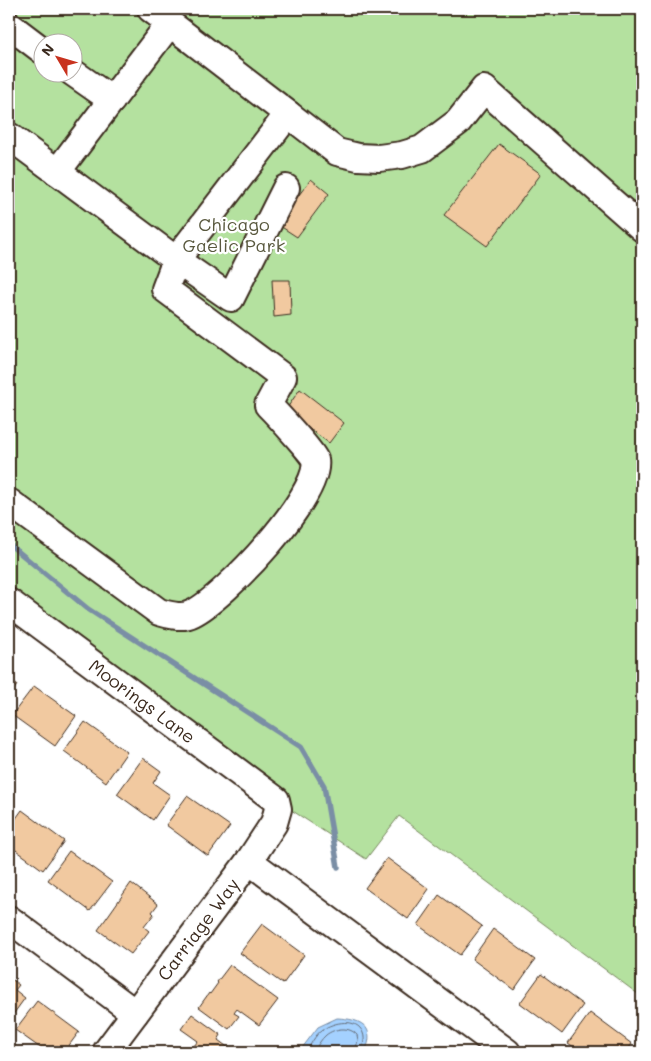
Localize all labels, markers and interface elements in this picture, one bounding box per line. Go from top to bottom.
north arrow [32,32,82,82]
text: N [37,40,58,60]
park label: Chicago Gaelic Park [183,212,285,257]
street label: Moorings Lane [84,653,201,748]
street label: Carriage Way [152,873,244,985]

